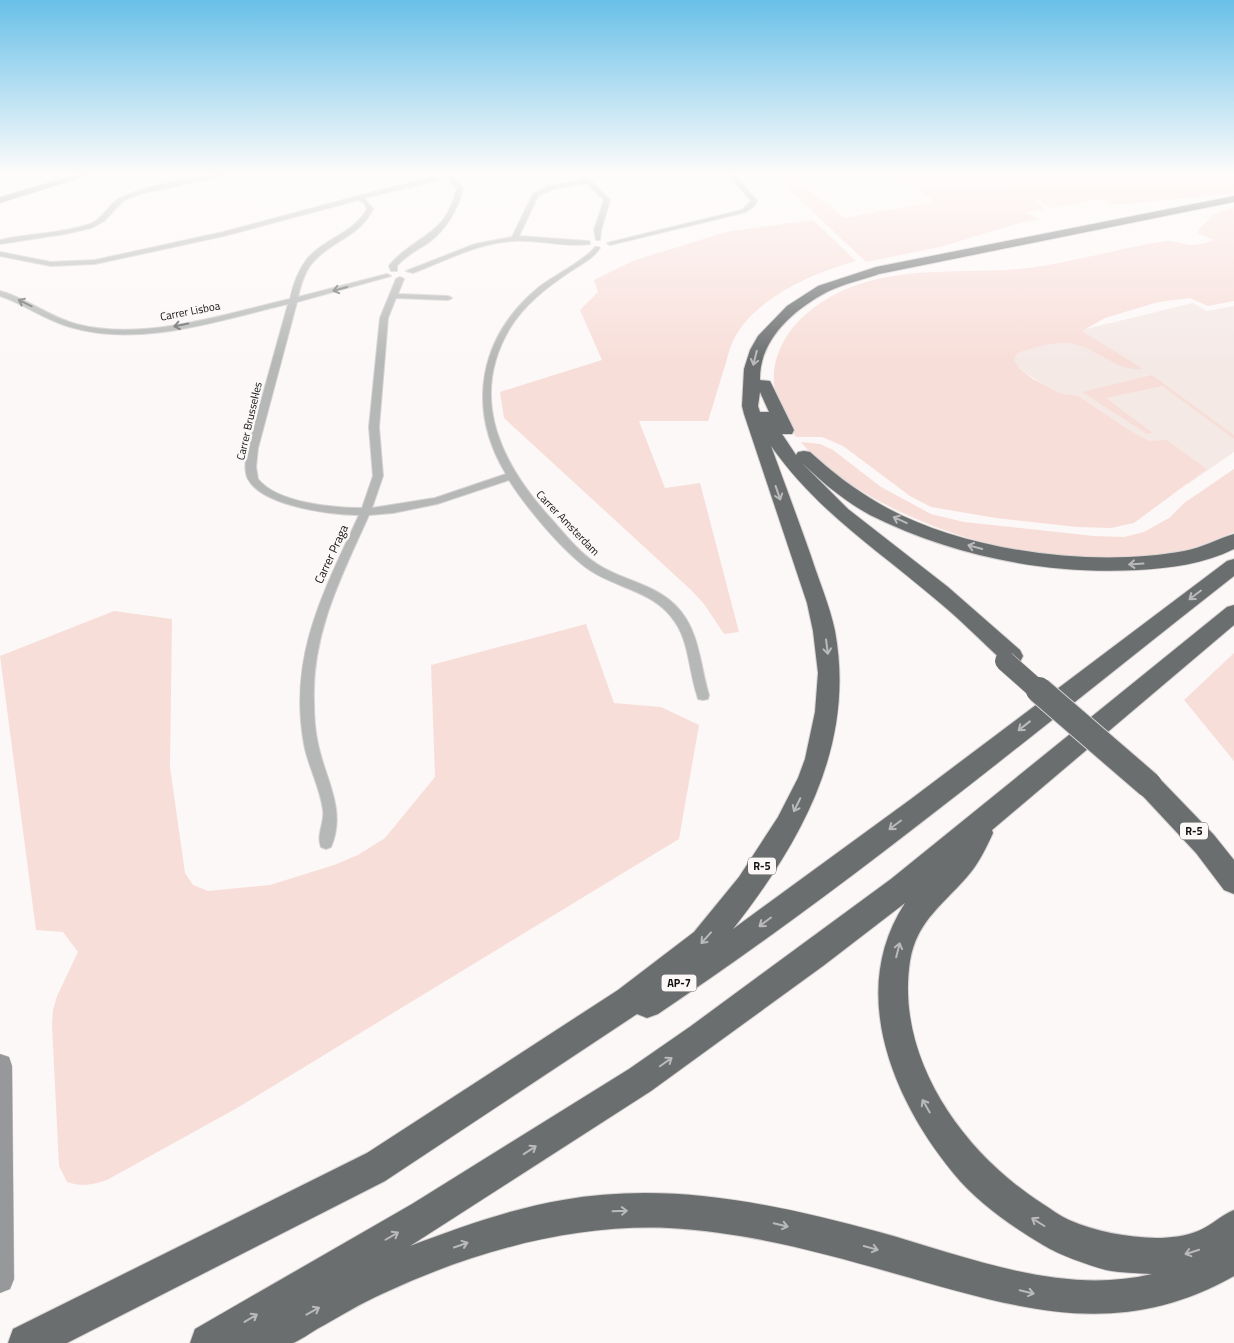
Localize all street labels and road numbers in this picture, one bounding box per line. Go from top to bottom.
street label: Carrer Lisboa [159,297,222,325]
street label: Carrer Brussel·les [232,380,266,462]
street label: Carrer Amsterdam [533,487,603,559]
street label: Carrer Praga [309,521,353,587]
road number: R-5 [1180,822,1208,839]
road number: R-5 [748,858,776,874]
road number: AP-7 [662,974,696,991]

